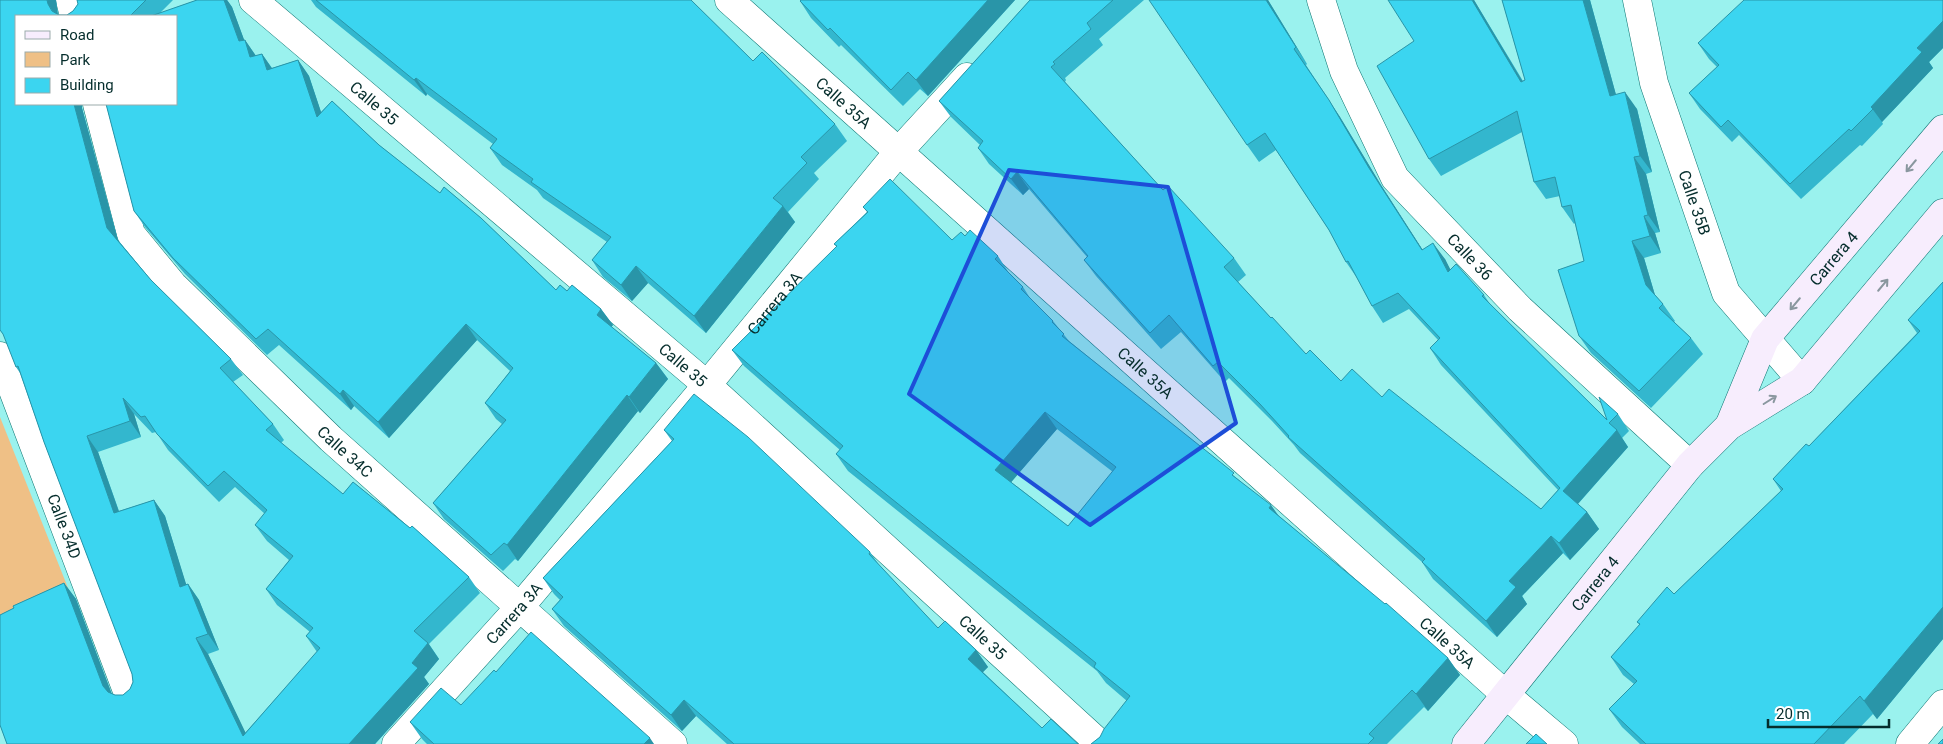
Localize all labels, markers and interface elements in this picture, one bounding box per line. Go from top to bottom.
legend [15,15,178,105]
text: Road [60,26,94,44]
text: Park [60,51,91,69]
street label: Calle 35A [812,73,875,133]
text: Building [60,76,114,94]
street label: Calle 35 [346,77,402,129]
one-way arrow [1906,160,1917,173]
street label: Calle 35B [1675,168,1714,238]
street label: Carrera 4 [1806,228,1862,290]
street label: Calle 36 [1443,230,1496,284]
street label: Carrera 3A [743,268,806,339]
one-way arrow [1877,279,1888,292]
one-way arrow [1790,297,1801,310]
street label: Calle 35 [655,339,711,391]
street label: Calle 35A [1114,343,1177,403]
one-way arrow [1763,395,1777,405]
street label: Calle 34C [313,422,376,482]
street label: Calle 34D [43,491,85,561]
street label: Carrera 4 [1568,552,1623,615]
street label: Carrera 3A [482,579,547,648]
street label: Calle 35 [955,611,1010,664]
street label: Calle 35A [1416,613,1479,673]
scale bar [1768,696,1889,728]
text: 20 m [1776,705,1810,723]

